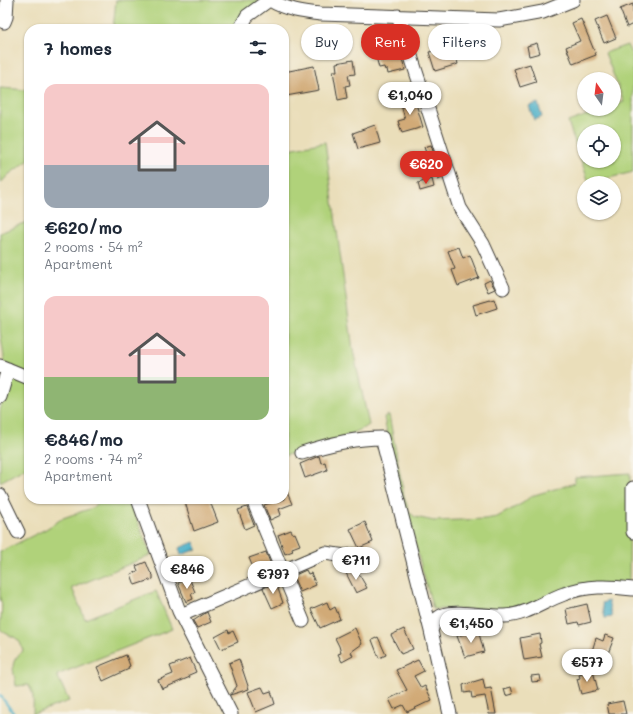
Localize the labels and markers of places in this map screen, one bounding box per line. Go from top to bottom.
pin: €1,040 [377,82,443,116]
pin: €620 [402,151,450,185]
pin: €711 [332,547,380,581]
pin: €846 [163,556,211,590]
pin: €797 [249,561,297,595]
pin: €1,450 [438,610,504,644]
pin: €577 [563,649,611,683]

